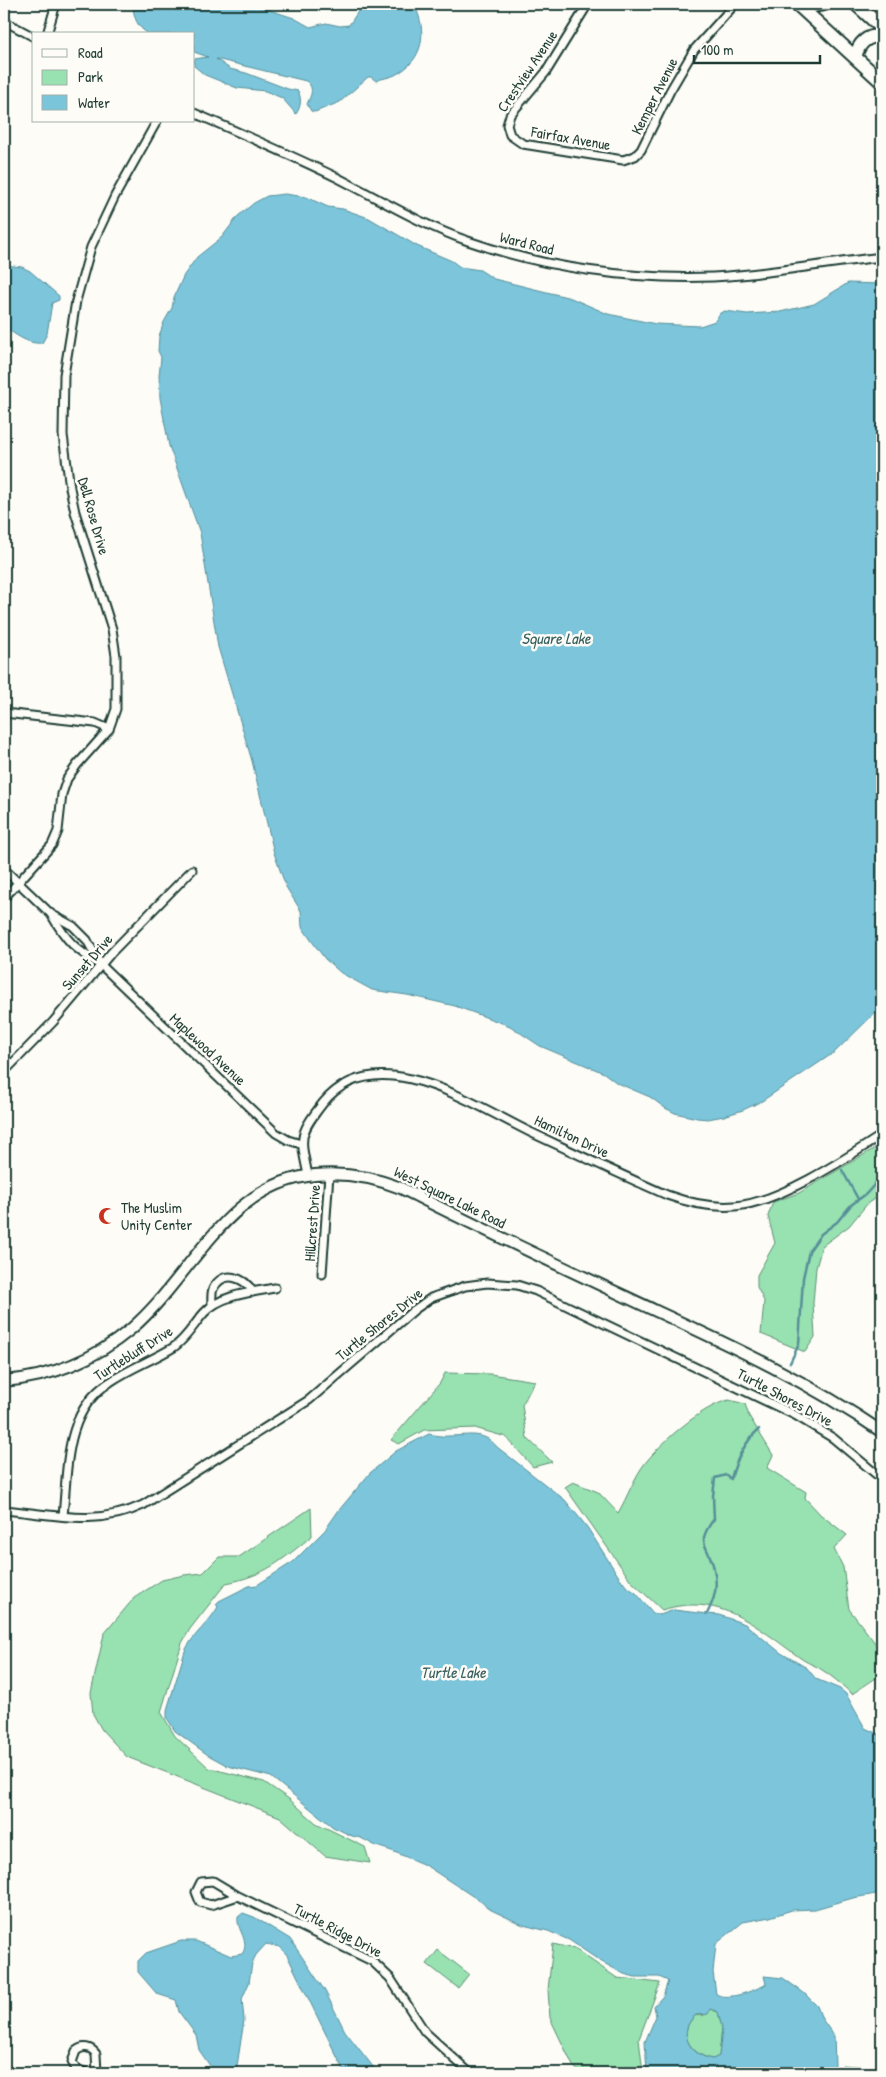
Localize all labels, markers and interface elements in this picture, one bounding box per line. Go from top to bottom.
street label: Crestview Avenue [492,26,562,116]
legend [32,32,195,122]
scale bar [694,32,820,64]
text: 100 m [701,39,734,60]
text: Road [78,42,103,63]
street label: Kemper Avenue [626,54,682,138]
text: Park [78,66,103,87]
text: Water [78,92,110,113]
street label: Fairfax Avenue [529,121,612,155]
street label: Ward Road [498,226,556,260]
street label: Dell Rose Drive [73,475,115,557]
water label: Square Lake [522,627,591,649]
street label: Sunset Drive [57,929,117,995]
street label: Maplewood Avenue [165,1008,251,1090]
street label: Hamilton Drive [531,1110,613,1162]
street label: West Square Lake Road [390,1161,510,1233]
street label: Hillcrest Drive [299,1184,325,1262]
place label: The Muslim Unity Center [121,1197,192,1235]
mosque icon: The Muslim Unity Center [97,1206,117,1226]
street label: Turtle Shores Drive [331,1283,427,1365]
street label: Turtlebluff Drive [89,1320,177,1386]
street label: Turtle Shores Drive [733,1363,837,1431]
water label: Turtle Lake [420,1661,486,1683]
street label: Turtle Ridge Drive [290,1898,386,1962]

